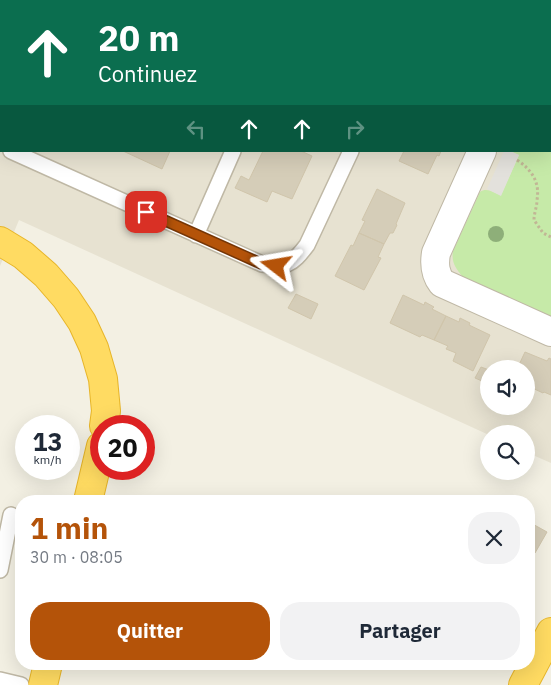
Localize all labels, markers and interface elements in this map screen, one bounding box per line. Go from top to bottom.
text: 20 m [98,15,180,61]
icon: ahead [15,20,80,85]
text: Continuez [98,59,197,88]
icon: left [182,115,210,143]
icon: ahead [235,115,263,143]
icon: ahead [288,115,316,143]
icon: right [341,115,369,143]
pin [125,191,167,233]
icon: arrive [132,198,160,226]
position arrow [249,239,301,291]
map controls [480,360,535,480]
button: sound [480,360,535,415]
speed limit sign: 20 [90,415,155,480]
text: 13 [32,425,63,458]
button: search [480,425,535,480]
text: km/h [33,452,62,467]
text: 1 min [30,508,108,547]
button: close [468,512,520,564]
text: 30 m · 08:05 [30,547,123,567]
button: Quitter [30,602,270,660]
button: Partager [280,602,520,660]

